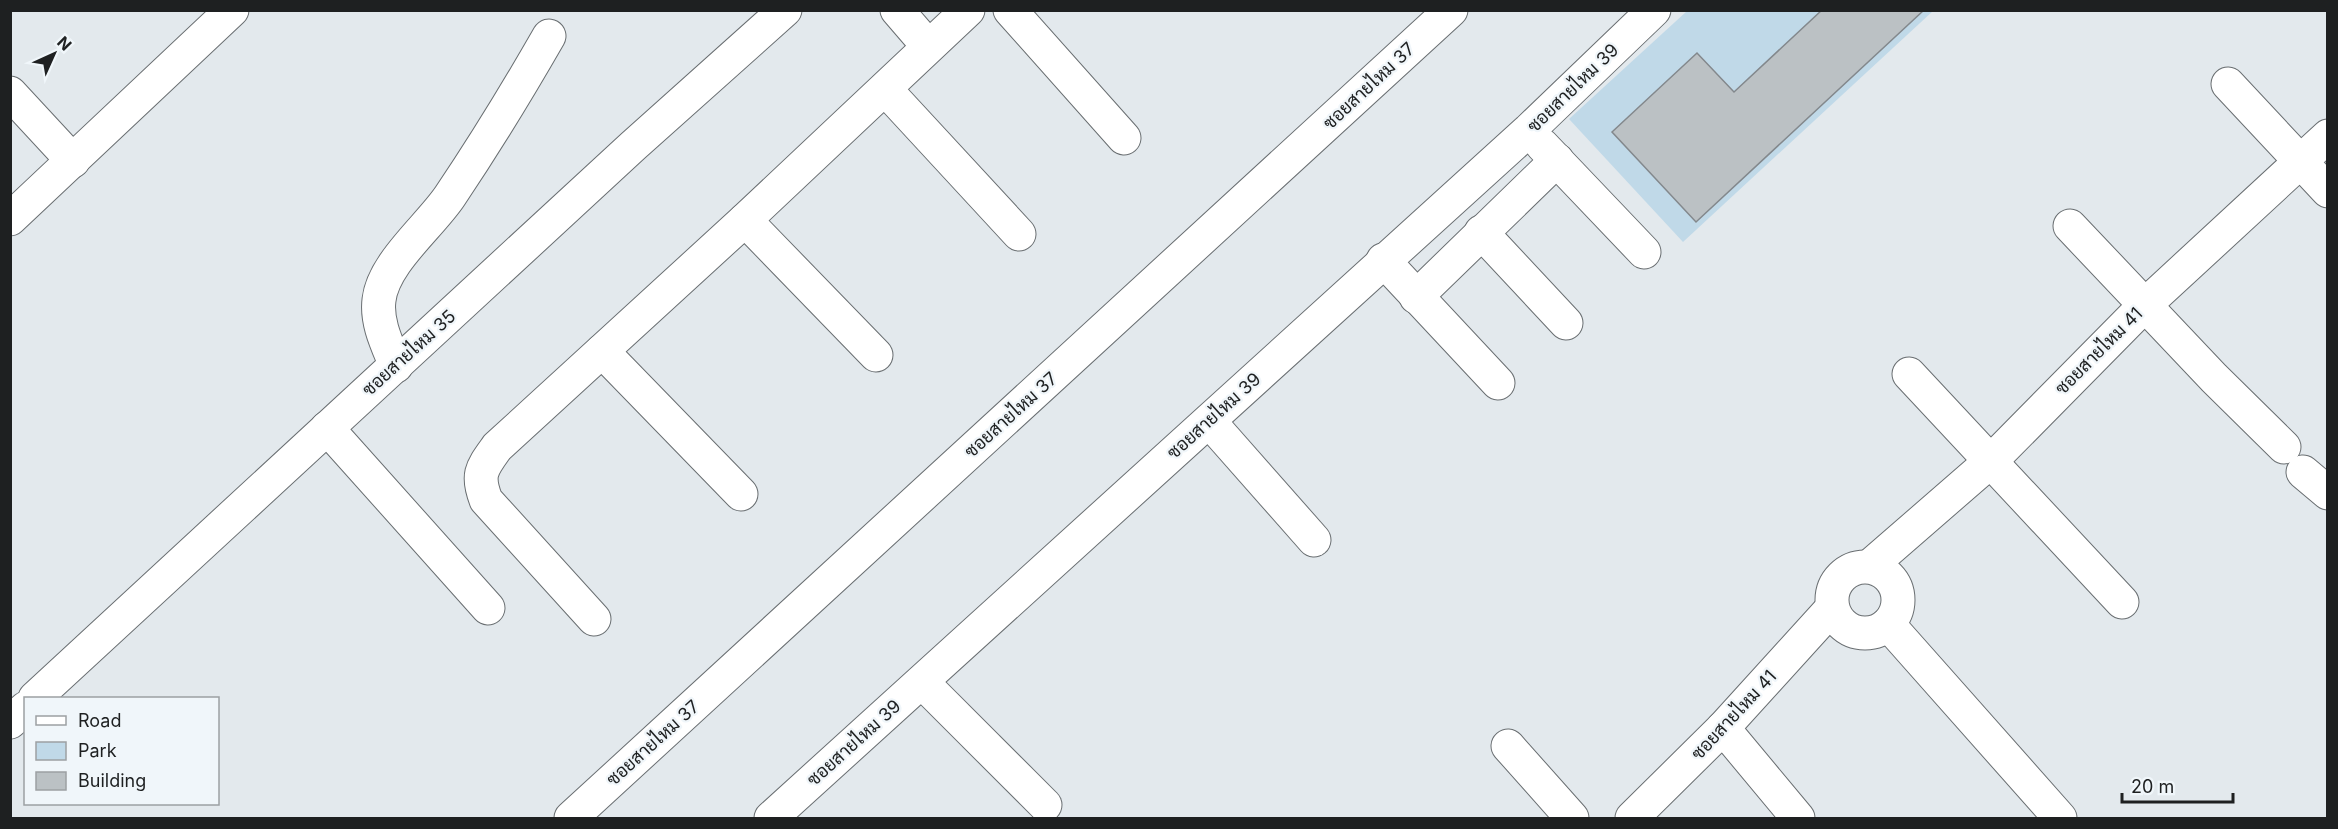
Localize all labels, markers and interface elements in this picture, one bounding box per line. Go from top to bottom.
north arrow [24,24,84,84]
text: N [53,32,76,55]
street label: ซอยสายไหม 37 [1317,36,1419,133]
street label: ซอยสายไหม 39 [1521,38,1622,136]
street label: ซอยสายไหม 41 [2049,301,2147,399]
street label: ซอยสายไหม 35 [356,304,460,400]
street label: ซอยสายไหม 37 [959,366,1061,462]
street label: ซอยสายไหม 39 [1161,367,1265,463]
street label: ซอยสายไหม 41 [1685,664,1780,764]
street label: ซอยสายไหม 37 [601,694,703,790]
street label: ซอยสายไหม 39 [801,694,905,790]
legend [24,697,219,805]
text: Road [78,710,121,731]
text: Park [78,740,117,761]
scale bar [2122,766,2233,804]
text: Building [78,770,146,791]
text: 20 m [2131,776,2174,797]

